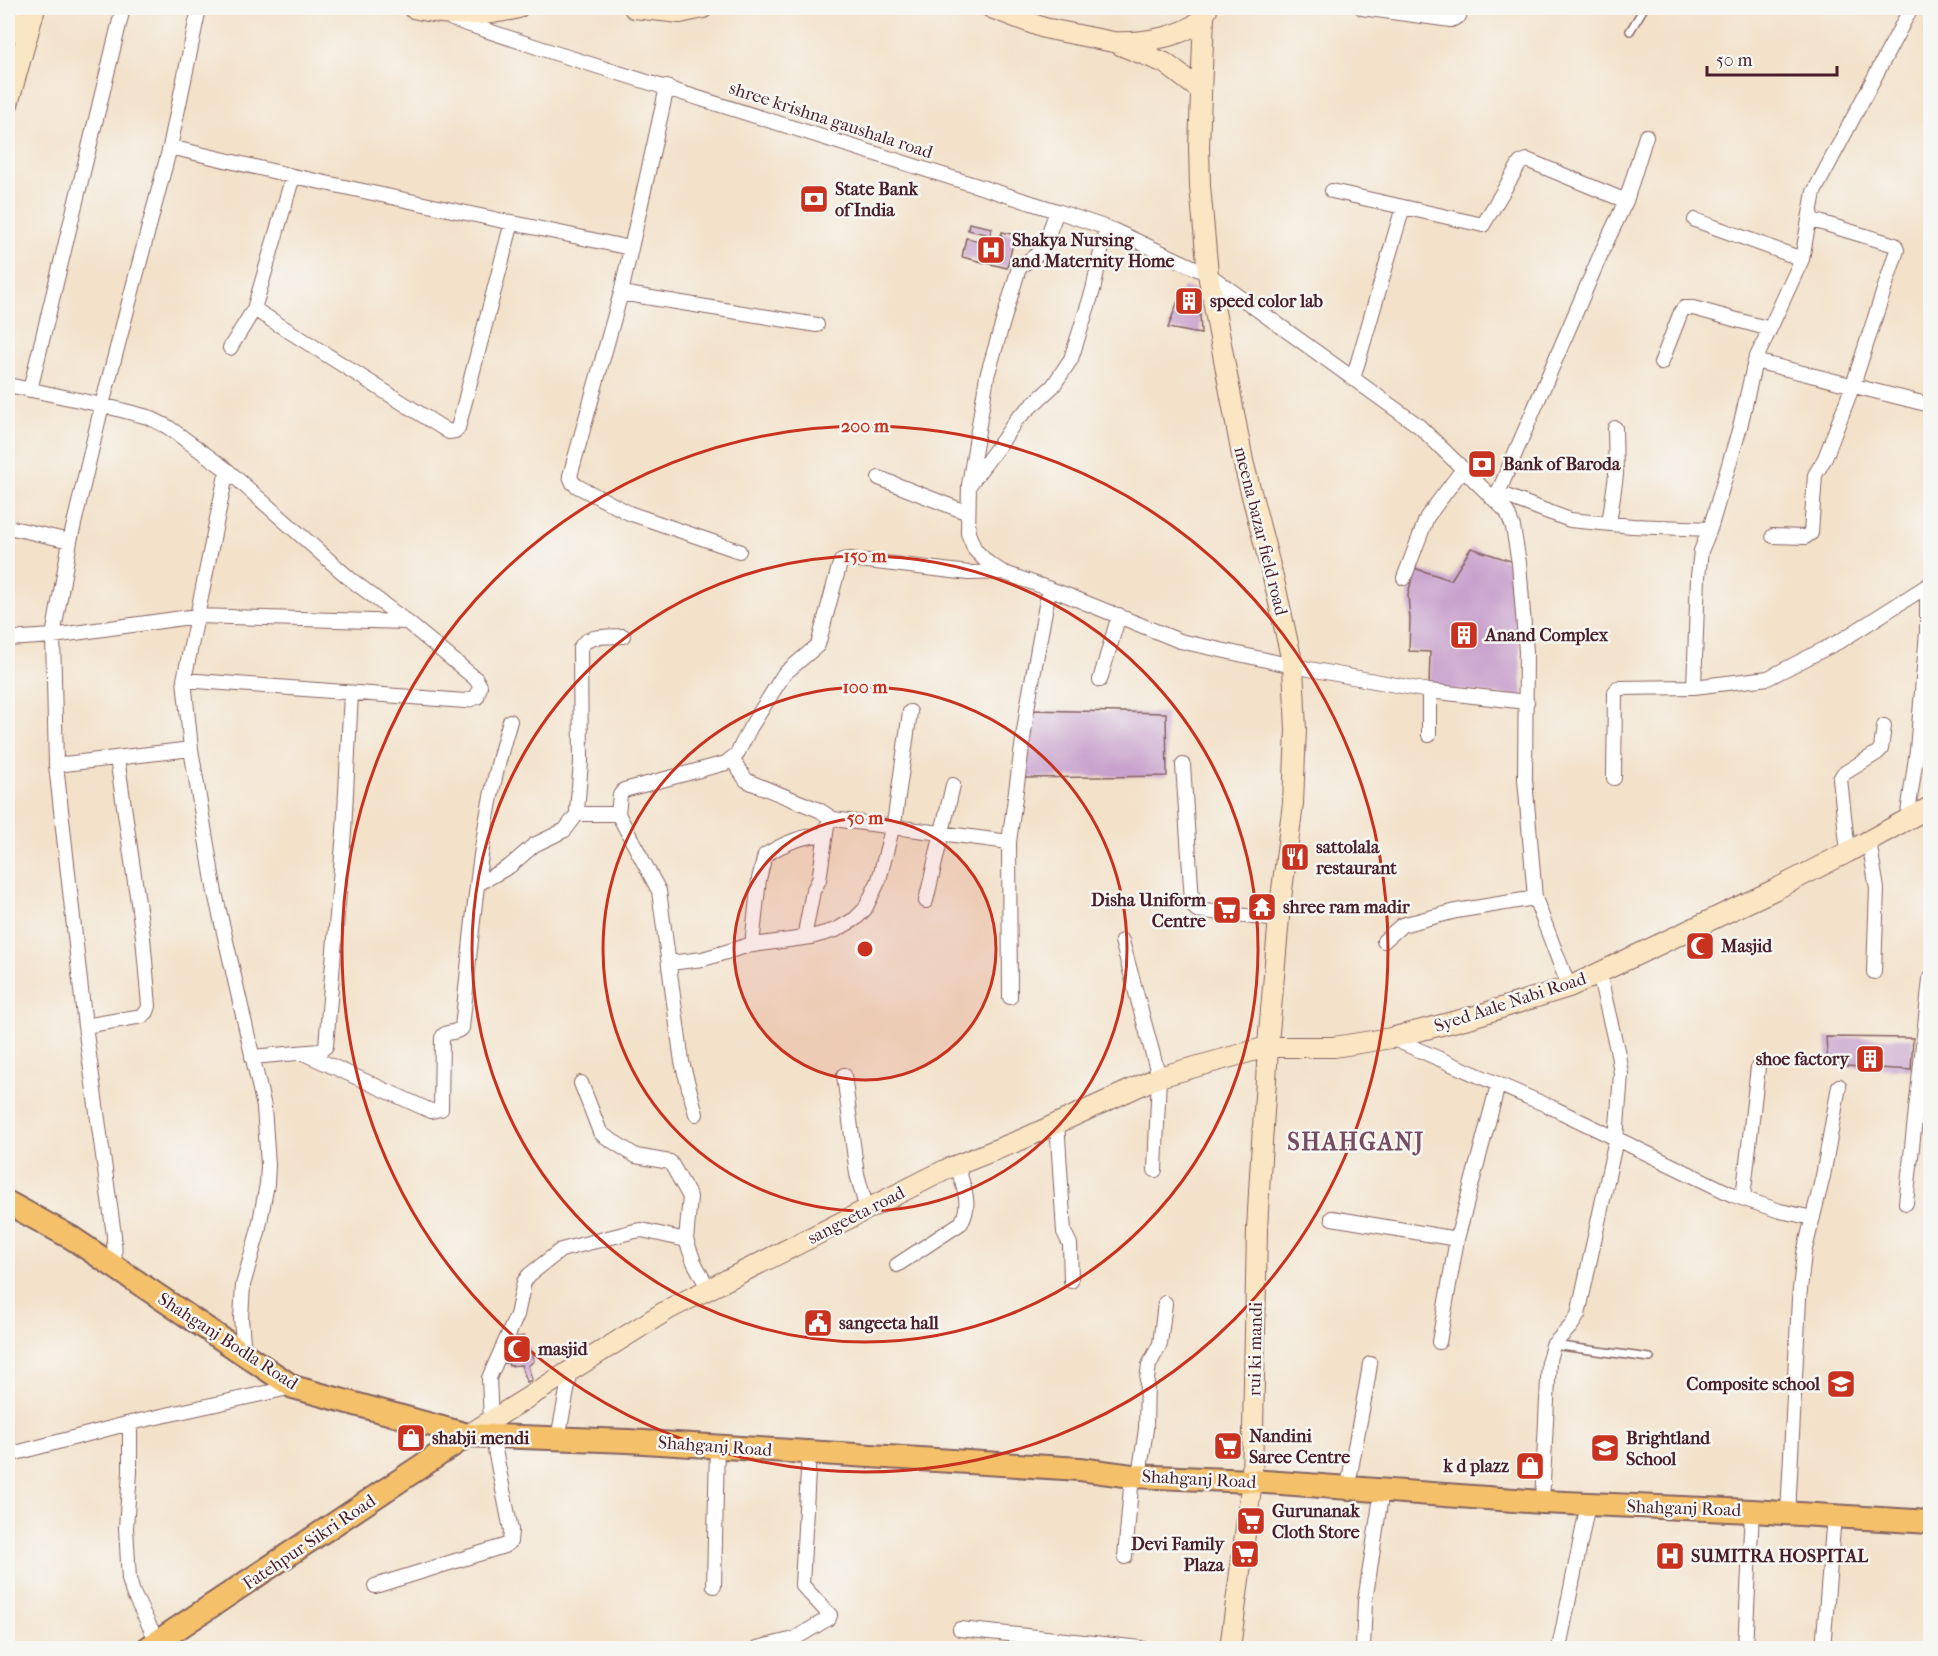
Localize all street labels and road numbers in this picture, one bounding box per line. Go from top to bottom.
street label: shree krishna gaushala road [727,78,935,163]
street label: meena bazar field road [1229,445,1292,618]
street label: Syed Aale Nabi Road [1432,968,1589,1037]
street label: sangeeta road [804,1182,909,1249]
street label: Shahganj Bodla Road [154,1288,302,1395]
street label: rui ki mandi [1244,1301,1267,1396]
street label: Shahganj Road [657,1432,773,1461]
street label: Shahganj Road [1141,1466,1257,1493]
street label: Fatehpur Sikri Road [239,1490,380,1595]
street label: Shahganj Road [1626,1496,1742,1521]

